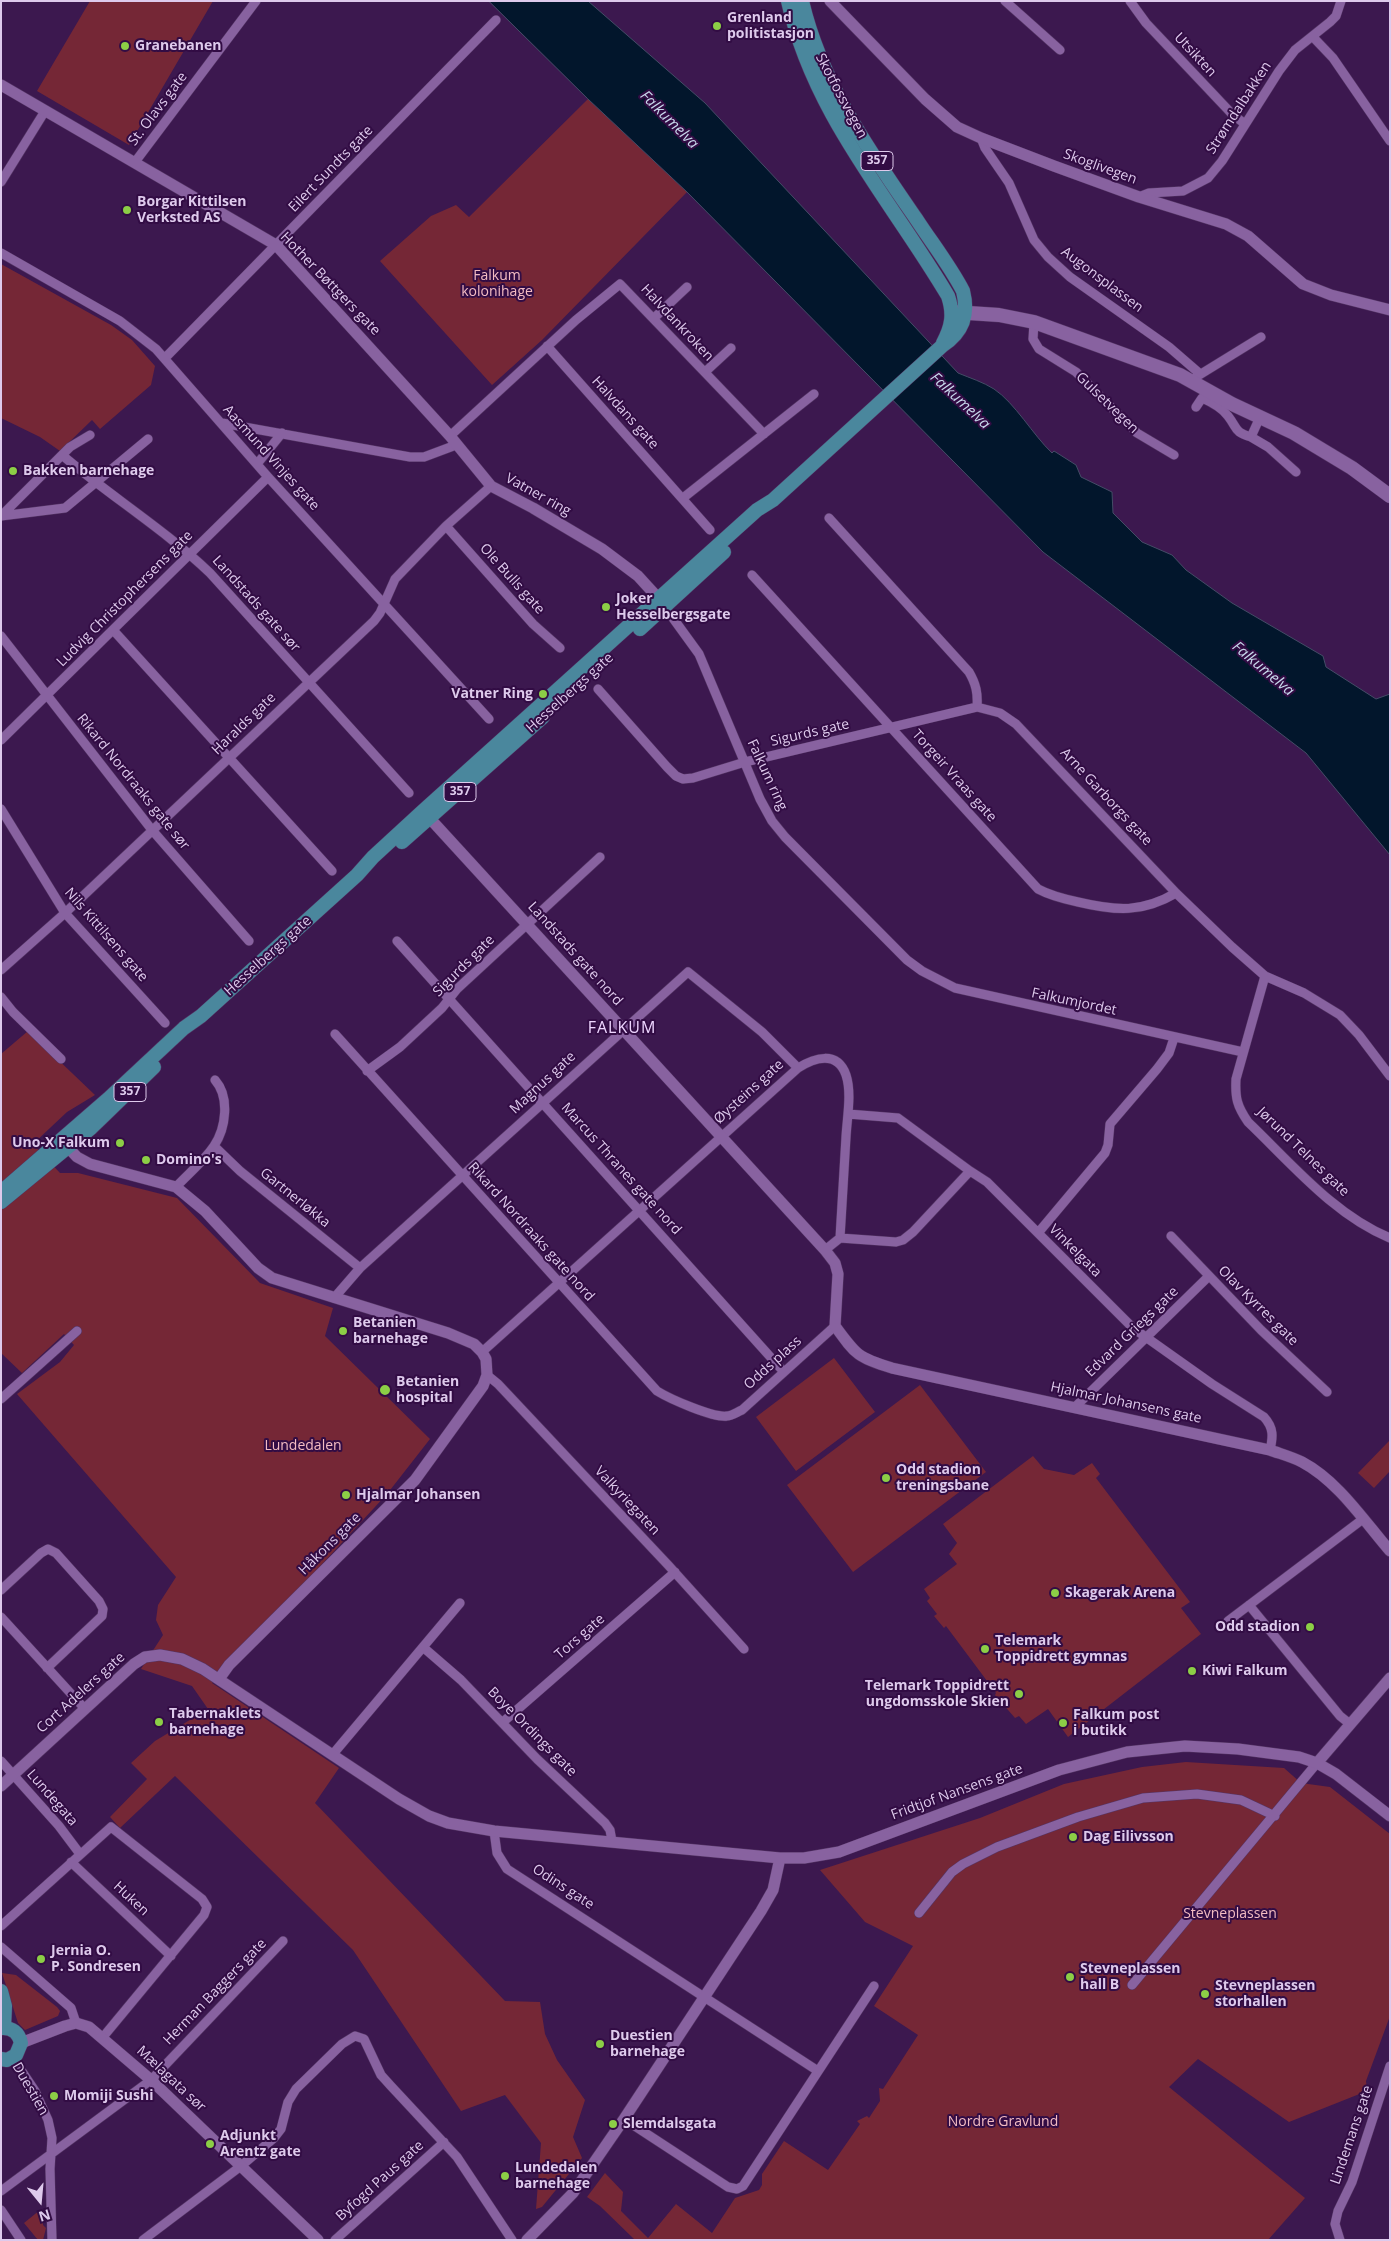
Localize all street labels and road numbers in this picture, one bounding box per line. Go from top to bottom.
street label: Utsikten [1170,29,1220,81]
street label: Skotfossvegen [812,51,870,141]
street label: Strømdalbakken [1203,58,1275,158]
street label: St. Olavs gate [125,69,191,149]
street label: Eilert Sundts gate [285,122,377,216]
street label: Skoglivegen [1061,146,1139,188]
road number: 357 [861,152,893,170]
street label: Hother Bøttgers gate [276,229,384,339]
street label: Augonsplassen [1058,244,1146,316]
street label: Halvdankroken [637,281,717,365]
street label: Gulsetvegen [1072,369,1142,437]
street label: Halvdans gate [588,373,662,453]
street label: Aasmund Vinjes gate [219,402,323,514]
street label: Vatner ring [502,470,574,520]
street label: Ludvig Christophersens gate [54,528,196,670]
street label: Ole Bulls gate [476,540,548,618]
street label: Landstads gate sør [209,553,303,655]
street label: Hesselbergs gate [523,650,617,736]
street label: Haralds gate [209,689,279,759]
street label: Rikard Nordraaks gate sør [73,711,193,853]
street label: Sigurds gate [769,716,851,750]
street label: Torgeir Vraas gate [908,726,1000,826]
street label: Falkum ring [743,737,791,813]
street label: Arne Garborgs gate [1056,745,1156,849]
road number: 357 [444,782,476,802]
street label: Nils Kittilsens gate [61,885,151,985]
street label: Landstads gate nord [524,899,626,1009]
street label: Hesselbergs gate [221,913,315,999]
street label: Sigurds gate [430,932,498,1000]
street label: Falkumjordet [1030,985,1118,1019]
street label: Magnus gate [507,1048,579,1118]
street label: Øysteins gate [711,1056,787,1128]
road number: 357 [114,1082,146,1102]
street label: Marcus Thranes gate nord [557,1100,685,1238]
street label: Jørund Telnes gate [1254,1104,1352,1200]
street label: Rikard Nordraaks gate nord [464,1159,598,1305]
street label: Gartnerløkka [257,1165,333,1231]
street label: Vinkelgata [1045,1221,1105,1281]
street label: Olav Kyrres gate [1214,1262,1302,1350]
street label: Edvard Griegs gate [1082,1283,1182,1381]
street label: Odds plass [741,1333,805,1393]
street label: Hjalmar Johansens gate [1049,1379,1203,1427]
street label: Valkyriegaten [591,1463,663,1539]
street label: Håkons gate [295,1509,365,1579]
street label: Tors gate [552,1611,608,1663]
street label: Cort Adelers gate [34,1649,128,1737]
street label: Boye Ordings gate [484,1684,580,1780]
street label: Fridtjof Nansens gate [889,1760,1025,1824]
street label: Lundegata [23,1766,81,1830]
street label: Odins gate [529,1861,597,1913]
street label: Huken [110,1878,152,1920]
street label: Herman Baggers gate [160,1935,270,2049]
street label: Mælagata sør [133,2043,209,2115]
street label: Duestien [8,2060,52,2118]
street label: Lindemans gate [1327,2083,1377,2187]
street label: Byfogd Paus gate [333,2137,427,2225]

